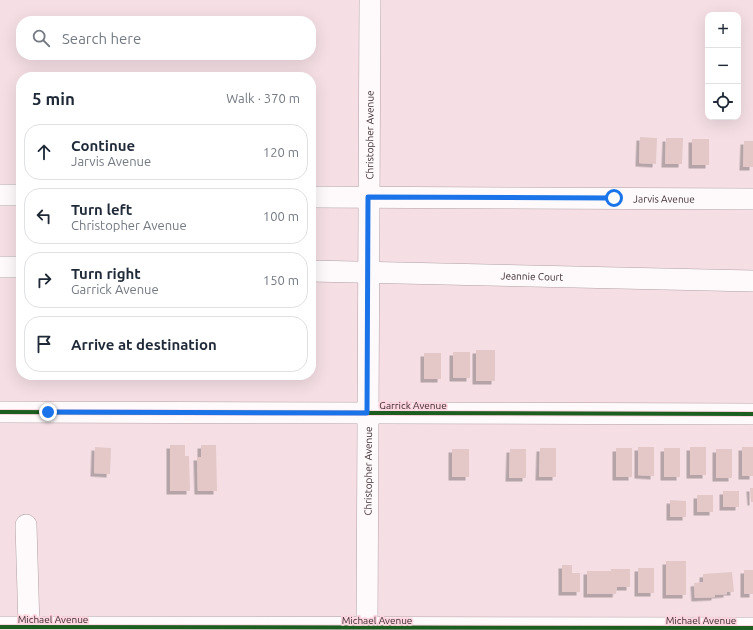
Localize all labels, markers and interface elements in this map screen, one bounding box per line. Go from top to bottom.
map controls [705,12,741,120]
button: + [705,12,741,48]
search box [16,16,316,60]
icon: search [30,27,52,49]
text: Search here [62,30,141,47]
button: − [705,48,741,84]
button: locate [705,84,741,120]
text: 5 min [32,89,75,108]
street label: Christopher Avenue [364,90,376,180]
text: Walk · 370 m [226,91,300,105]
text: Continue [71,137,135,154]
icon: ahead [33,141,55,163]
text: 120 m [263,145,299,159]
text: Jarvis Avenue [71,154,151,168]
route start [605,189,623,207]
street label: Jarvis Avenue [633,193,695,205]
text: Turn left [71,201,132,218]
icon: left [33,205,55,227]
text: 100 m [263,209,299,223]
text: Christopher Avenue [71,218,187,232]
text: Turn right [71,265,141,282]
icon: right [33,269,55,291]
street label: Jeannie Court [500,270,563,283]
text: 150 m [263,273,299,287]
text: Garrick Avenue [71,282,159,296]
icon: arrive [33,333,55,355]
text: Arrive at destination [71,336,217,353]
street label: Garrick Avenue [379,400,447,411]
route end [39,403,57,421]
street label: Christopher Avenue [363,426,374,516]
street label: Michael Avenue [18,614,88,625]
street label: Michael Avenue [342,615,412,626]
street label: Michael Avenue [666,615,736,626]

